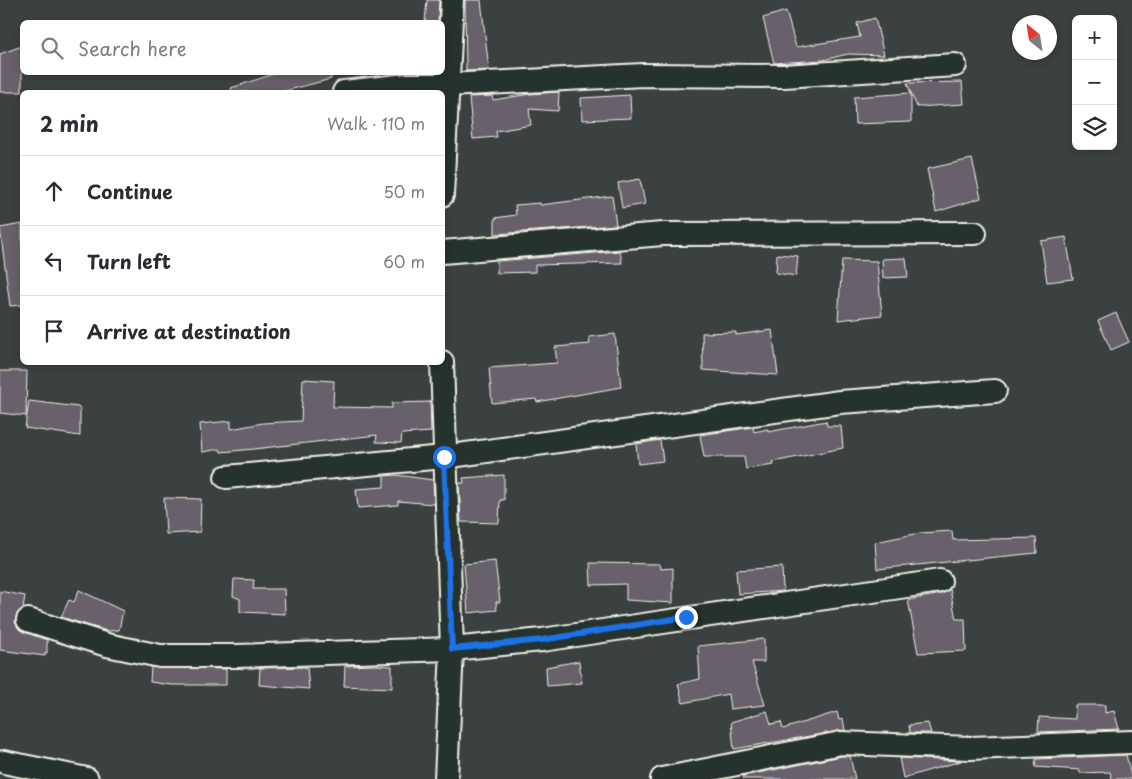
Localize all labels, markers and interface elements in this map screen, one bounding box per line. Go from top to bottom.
north arrow [1012,15,1057,60]
map controls [1072,15,1117,150]
button: + [1072,15,1117,60]
search box [20,20,445,75]
icon: search [38,34,66,62]
text: Search here [78,34,187,62]
button: − [1072,60,1117,105]
button: layers [1072,105,1117,150]
text: 2 min [40,107,99,139]
text: Walk · 110 m [327,111,425,135]
icon: ahead [40,177,68,205]
text: Continue [87,177,173,205]
text: 50 m [384,179,425,203]
icon: left [40,247,68,275]
text: Turn left [87,247,171,275]
text: 60 m [383,249,425,273]
icon: arrive [40,317,68,345]
text: Arrive at destination [87,317,291,345]
route start [433,446,456,469]
route end [675,606,698,629]

